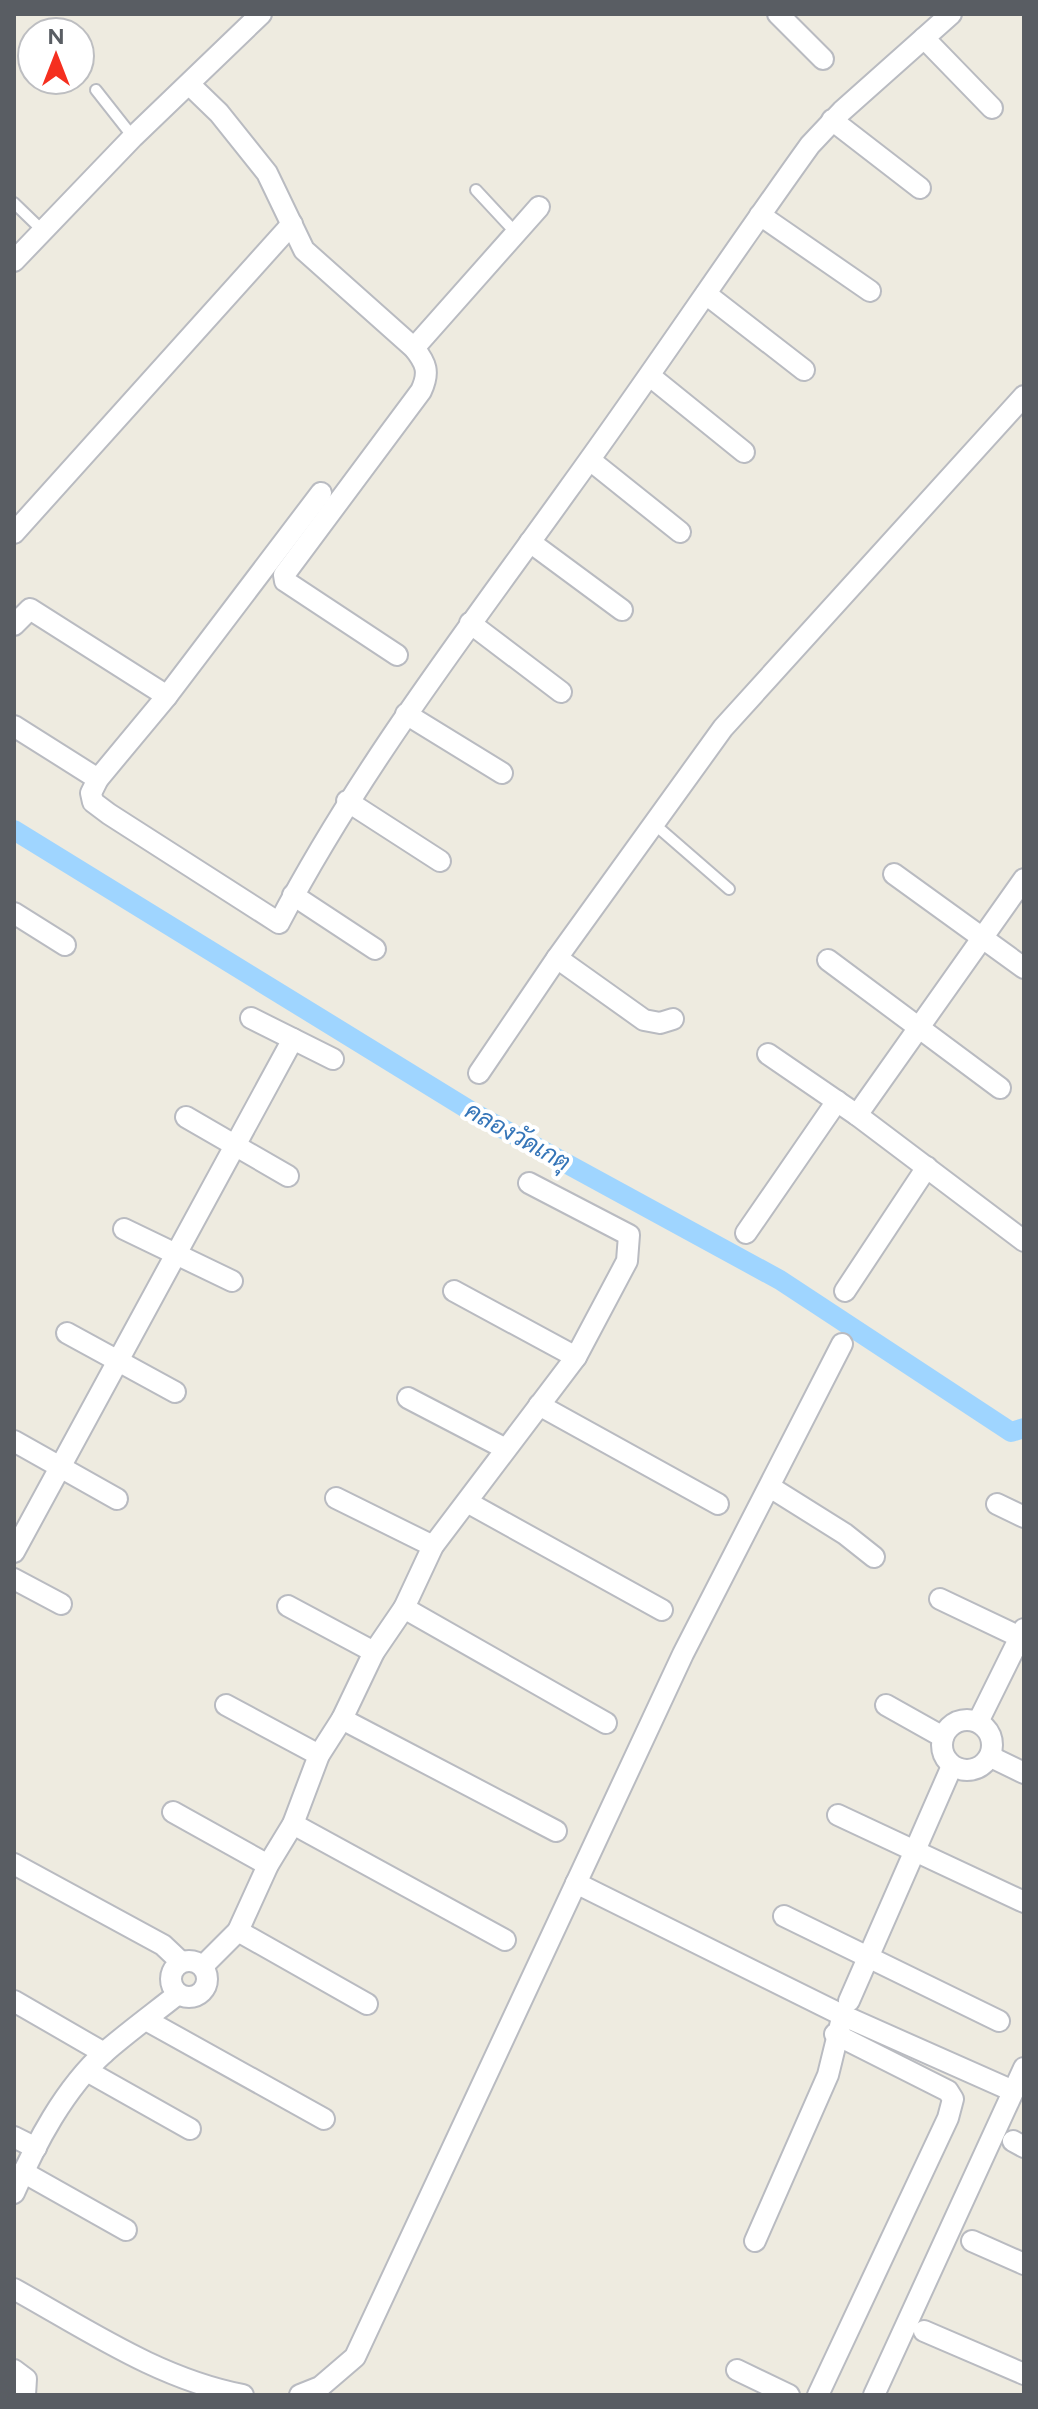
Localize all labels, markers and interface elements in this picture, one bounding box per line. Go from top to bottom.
north arrow [16,16,96,96]
text: N [47,23,65,50]
water label: คลองวัดเกตุ [459,1095,576,1178]

